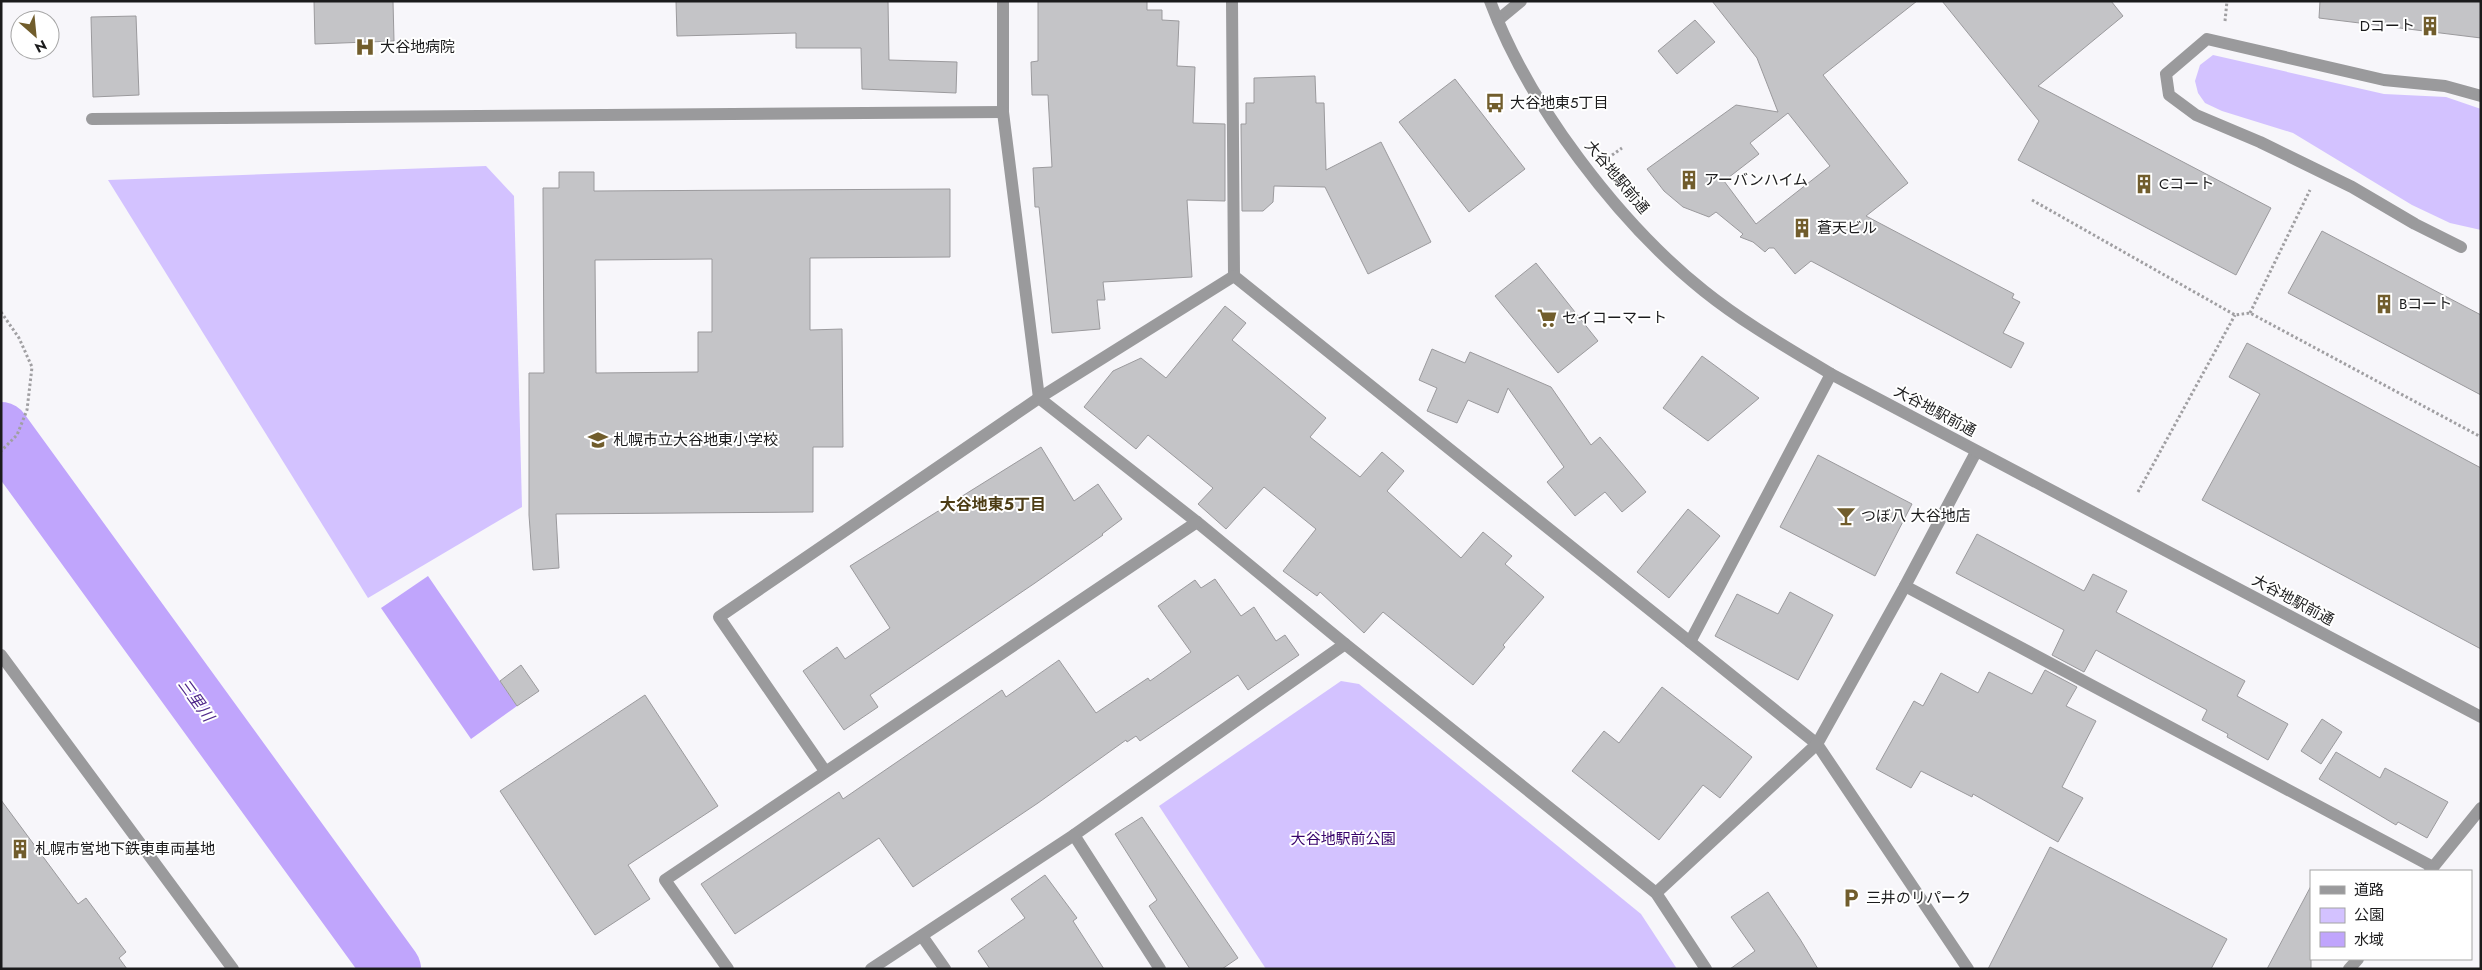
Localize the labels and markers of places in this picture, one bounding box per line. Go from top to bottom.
place label: Dコート [2360,15,2415,37]
building icon: Dコート [2419,15,2441,37]
hospital icon: 大谷地病院 [354,36,376,58]
place label: 大谷地病院 [380,36,455,58]
bus stop icon: 大谷地東5丁目 [1484,92,1506,114]
place label: 大谷地東5丁目 [1510,92,1608,114]
building icon: アーバンハイム [1678,169,1700,191]
place label: アーバンハイム [1704,169,1808,191]
building icon: Cコート [2133,173,2155,195]
place label: Cコート [2159,173,2214,195]
building icon: 蒼天ビル [1791,217,1813,239]
place label: 蒼天ビル [1817,217,1877,239]
building icon: Bコート [2373,293,2395,315]
place label: Bコート [2399,293,2452,315]
supermarket icon: セイコーマート [1536,307,1558,329]
place label: セイコーマート [1562,307,1667,329]
school or university icon: 札幌市立大谷地東小学校 [587,429,609,451]
place label: 札幌市立大谷地東小学校 [613,429,778,451]
bar icon: つぼ八 大谷地店 [1835,505,1857,527]
place label: つぼ八 大谷地店 [1861,505,1971,527]
building icon: 札幌市営地下鉄東車両基地 [9,838,31,860]
place label: 札幌市営地下鉄東車両基地 [35,838,215,860]
parking icon: 三井のリパーク [1840,887,1862,909]
place label: 三井のリパーク [1866,887,1971,909]

